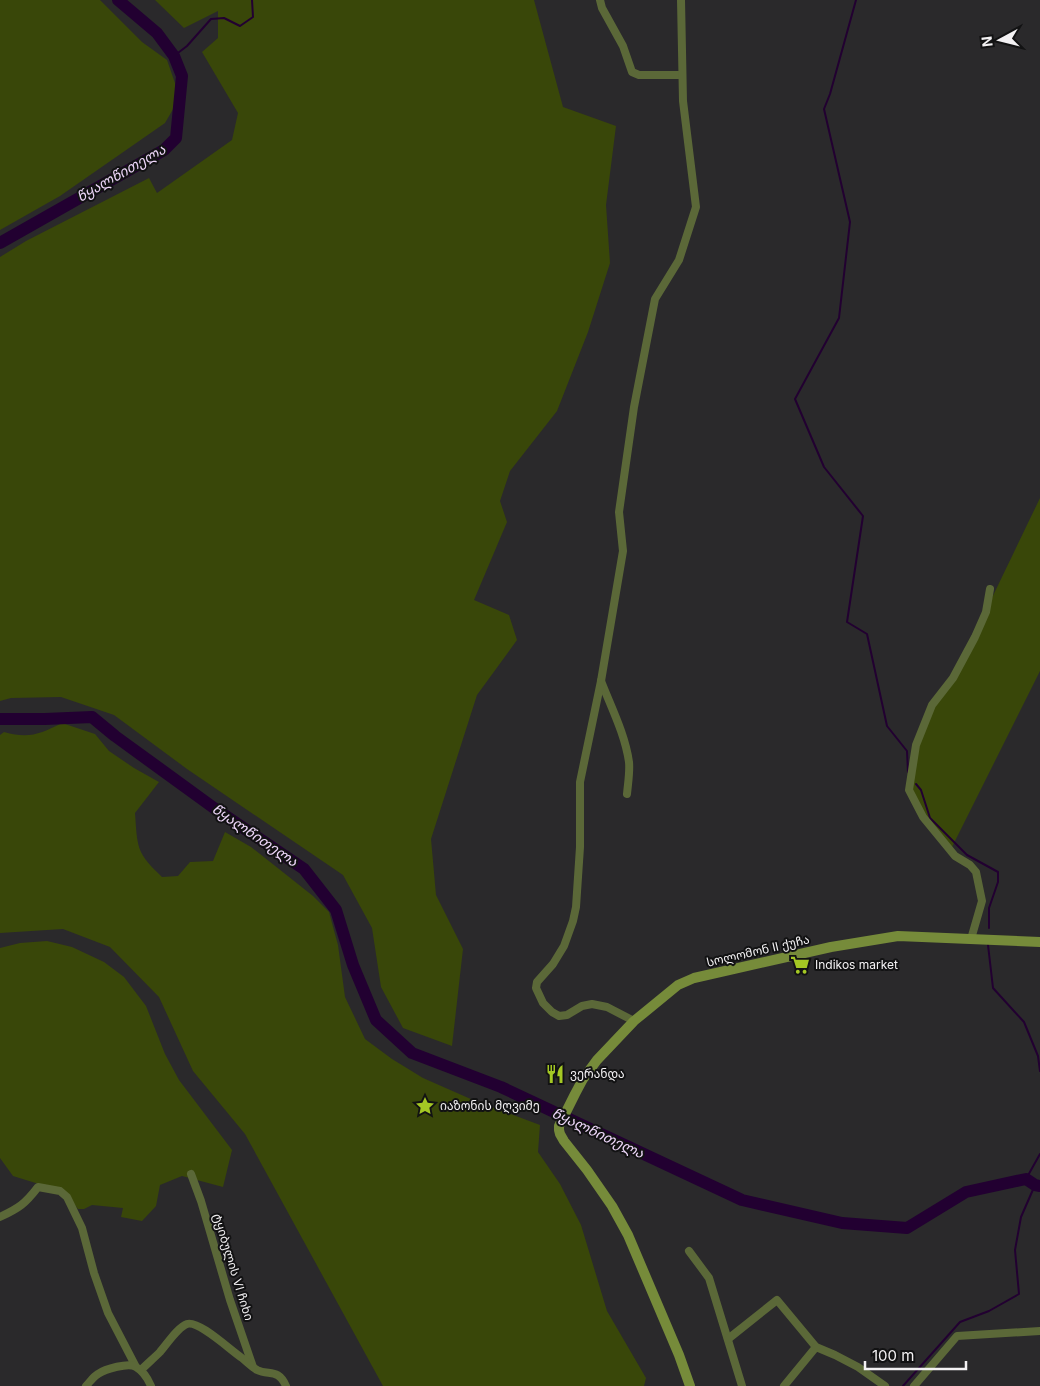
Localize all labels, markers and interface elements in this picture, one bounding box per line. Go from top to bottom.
north arrow [975,15,1025,65]
text: N [978,35,996,48]
water label: წყალწითელა [73,140,169,206]
water label: წყალწითელა [209,800,302,870]
street label: სოლომონ II ქუჩა [705,931,811,971]
supermarket icon: Indikos market [789,954,811,976]
place label: Indikos market [815,957,898,972]
restaurant icon: ვერანდა [544,1063,566,1085]
place label: ვერანდა [570,1066,625,1082]
place icon: იაზონის მღვიმე [414,1095,436,1117]
place label: იაზონის მღვიმე [440,1098,540,1114]
water label: წყალწითელა [549,1104,647,1162]
street label: ტყიბულის VI ჩიხი [209,1211,257,1323]
scale bar [865,1338,966,1370]
text: 100 m [872,1346,914,1365]

